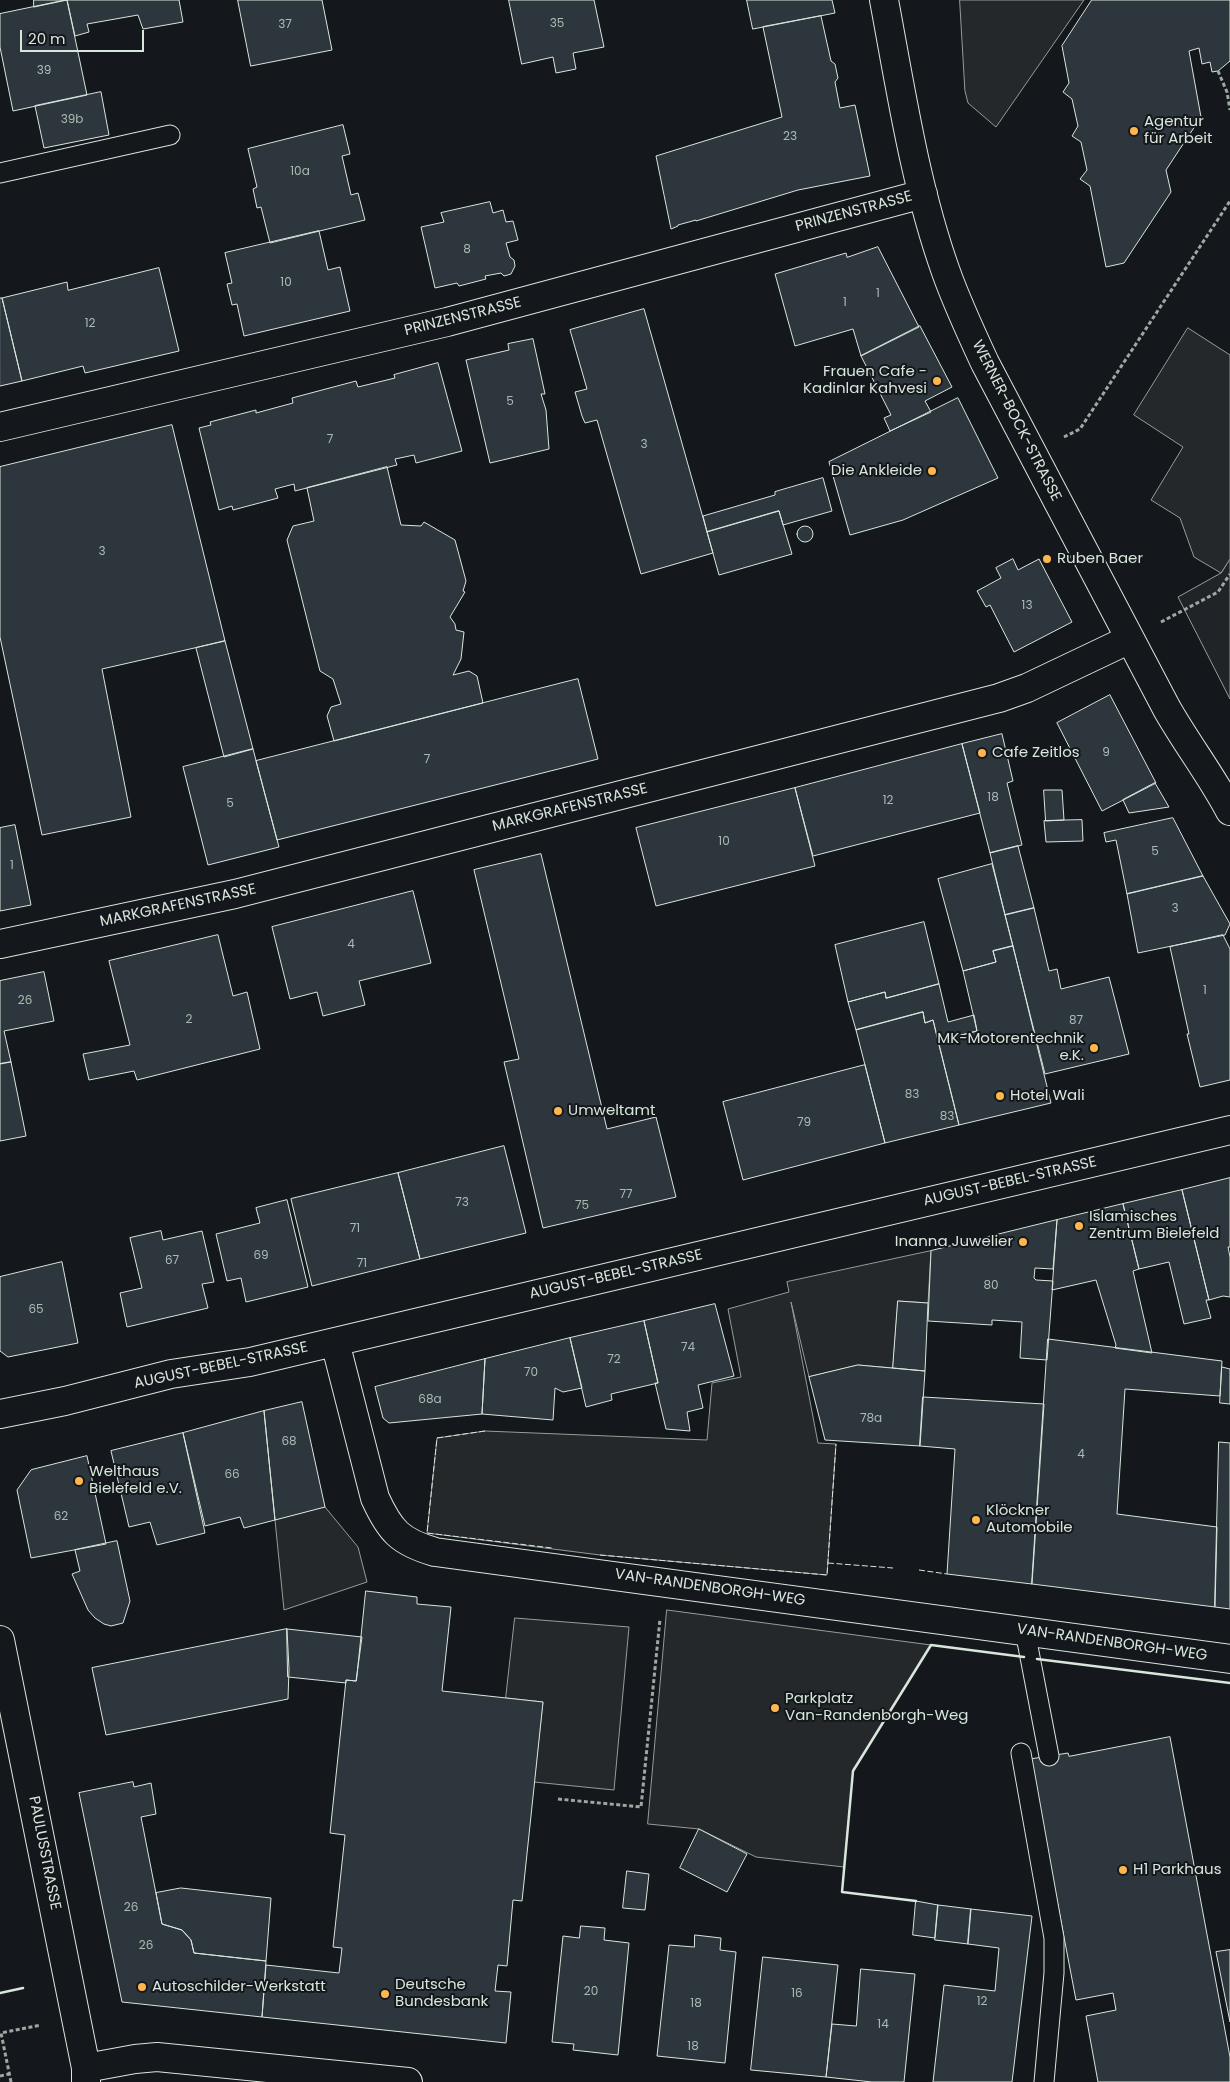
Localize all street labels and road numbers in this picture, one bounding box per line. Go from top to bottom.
street label: PRINZENSTRASSE [794,188,914,236]
street label: PRINZENSTRASSE [403,294,523,340]
street label: WERNER-BOCK-STRASSE [967,337,1065,505]
street label: MARKGRAFENSTRASSE [491,780,649,836]
street label: MARKGRAFENSTRASSE [98,881,258,931]
street label: AUGUST-BEBEL-STRASSE [922,1153,1098,1211]
street label: AUGUST-BEBEL-STRASSE [528,1246,704,1304]
street label: AUGUST-BEBEL-STRASSE [132,1339,310,1393]
street label: VAN-RANDENBORGH-WEG [614,1566,806,1610]
street label: VAN-RANDENBORGH-WEG [1016,1621,1208,1665]
street label: PAULUSSTRASSE [24,1794,64,1912]

